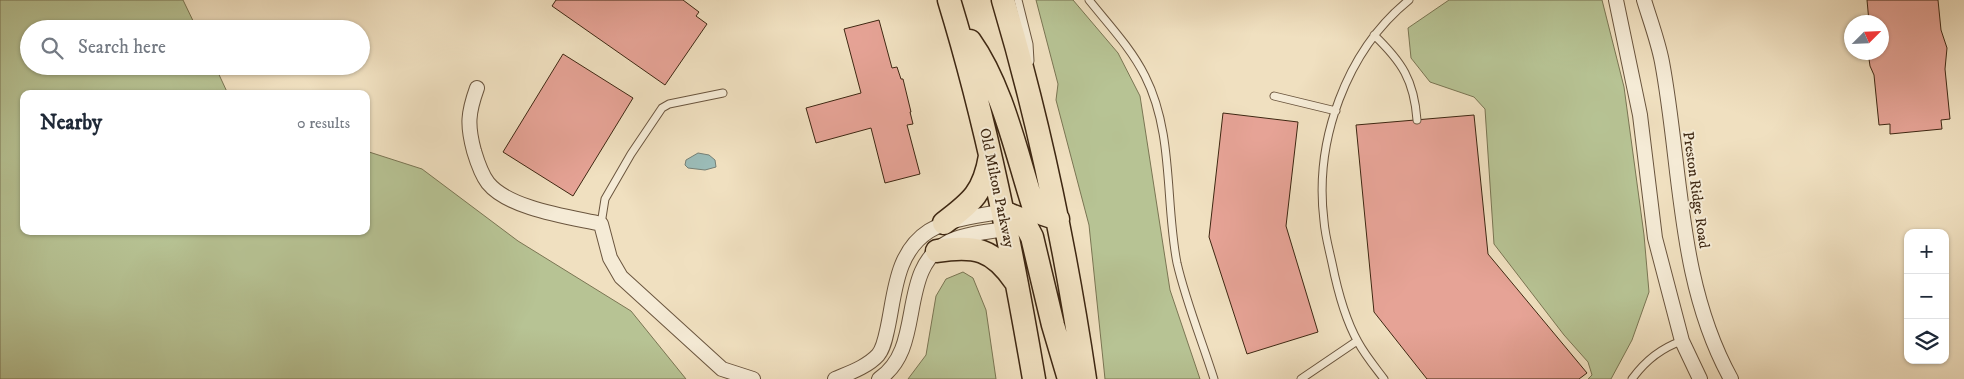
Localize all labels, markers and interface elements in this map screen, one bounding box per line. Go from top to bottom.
north arrow [1844,15,1889,60]
search box [20,20,370,75]
icon: search [38,34,66,62]
text: Search here [78,36,166,59]
text: Nearby [40,110,102,136]
text: 0 results [297,113,350,133]
street label: Old Milton Parkway [975,126,1019,250]
street label: Preston Ridge Road [1678,130,1714,250]
map controls [1904,229,1949,364]
button: + [1904,229,1949,274]
button: − [1904,274,1949,319]
button: layers [1904,319,1949,364]

